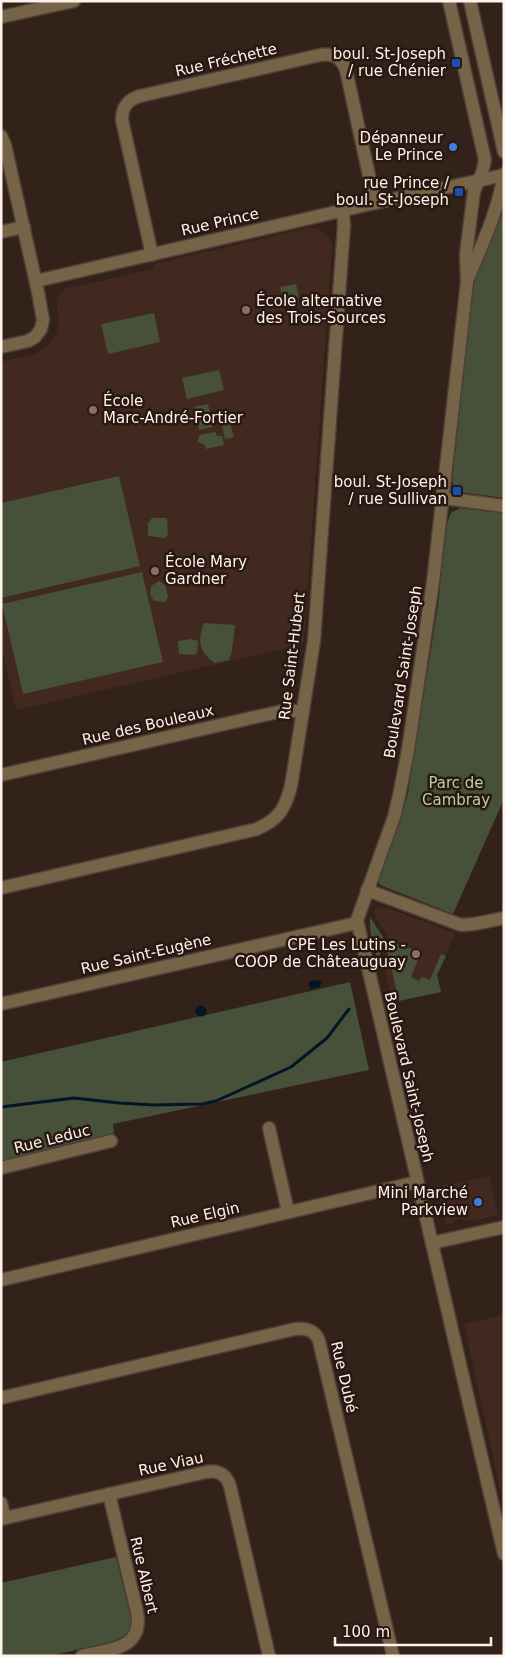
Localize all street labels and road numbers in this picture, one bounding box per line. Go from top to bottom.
street label: Rue Fréchette [173,40,279,80]
street label: Rue Prince [179,204,261,240]
street label: Boulevard Saint-Joseph [380,584,426,760]
street label: Rue Saint-Hubert [275,591,309,721]
street label: Rue des Bouleaux [80,701,216,749]
street label: Rue Saint-Eugène [79,930,213,978]
street label: Boulevard Saint-Joseph [381,990,437,1164]
street label: Rue Leduc [12,1121,92,1157]
street label: Rue Elgin [169,1198,241,1232]
street label: Rue Dubé [327,1339,361,1415]
street label: Rue Viau [137,1448,205,1480]
street label: Rue Albert [126,1535,162,1615]

